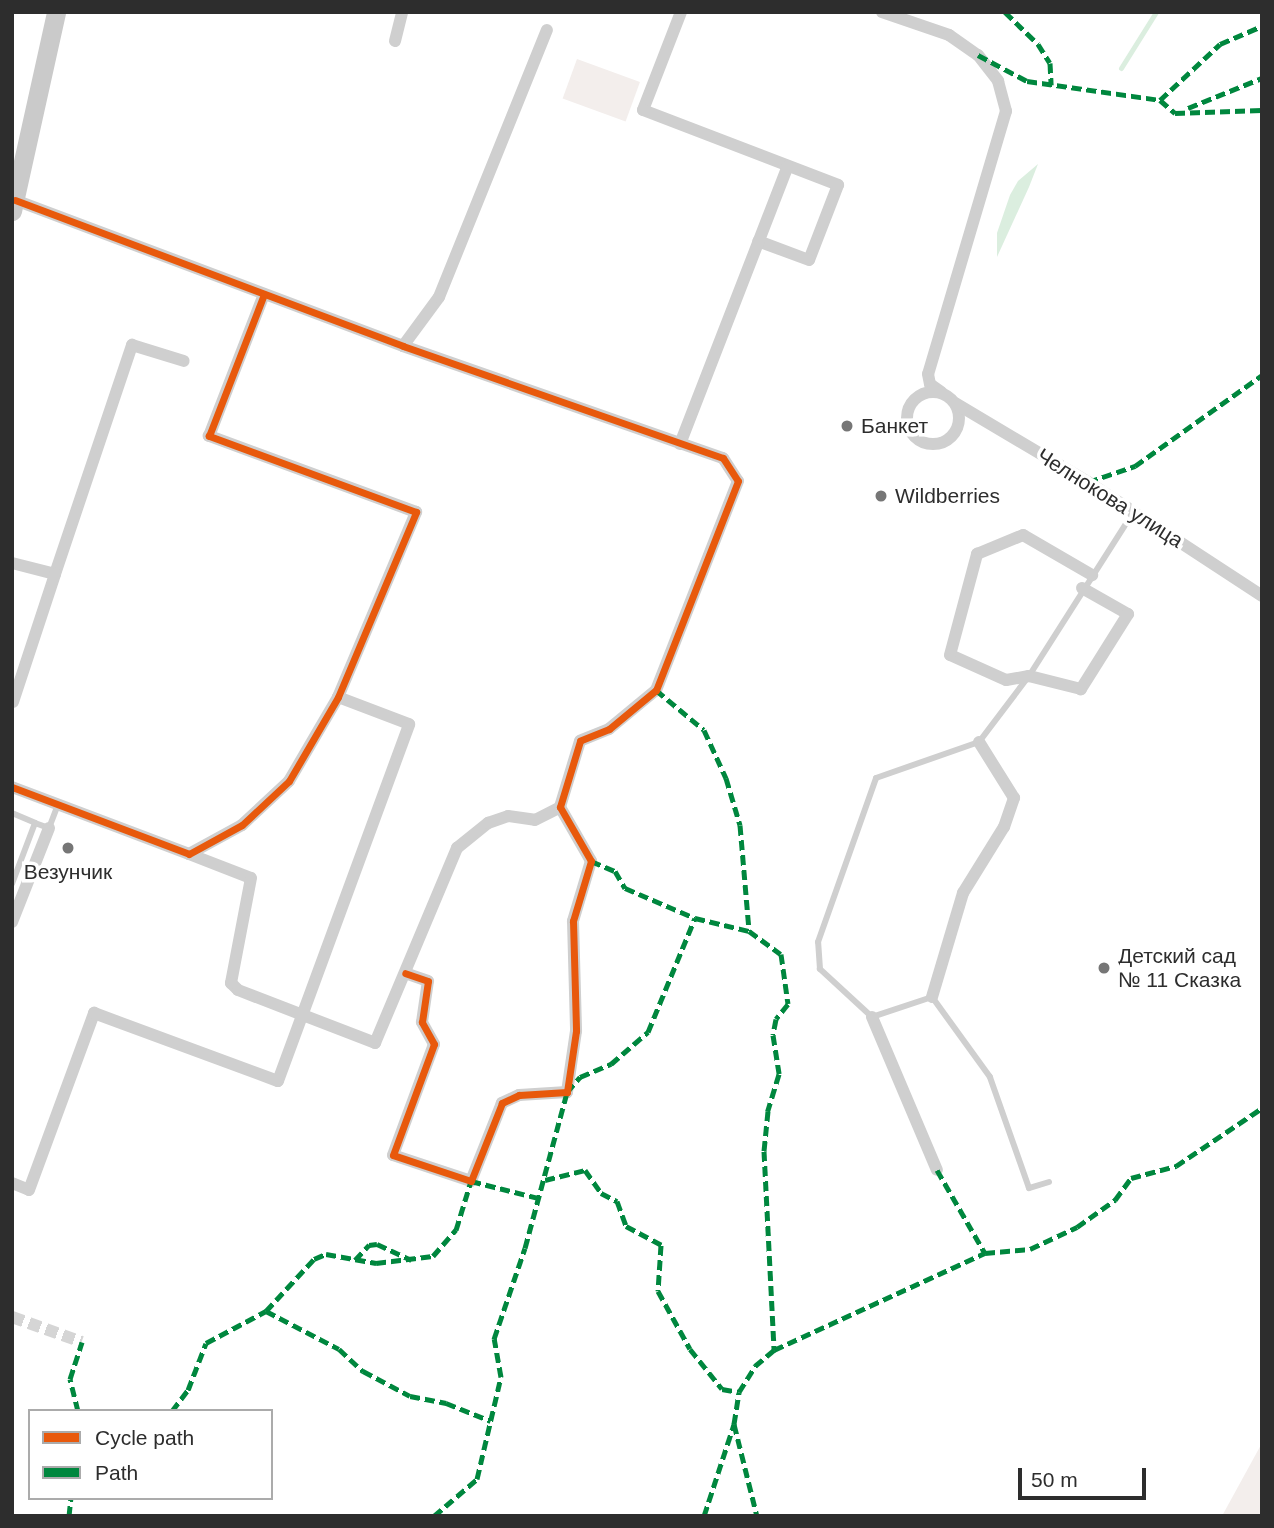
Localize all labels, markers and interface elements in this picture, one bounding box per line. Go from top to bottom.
place label: Банкет [861,413,928,439]
marker: Банкет [839,418,855,434]
street label: Челнокова улица [1032,443,1188,553]
place label: Wildberries [895,483,1000,509]
marker: Wildberries [873,488,889,504]
marker: Везунчик [60,840,76,856]
place label: Везунчик [24,859,112,885]
place label: Детский сад № 11 Сказка [1118,943,1241,993]
marker: Детский сад № 11 Сказка [1096,960,1112,976]
legend [28,1409,273,1500]
text: Cycle path [95,1426,194,1449]
scale bar [1022,1454,1150,1498]
text: Path [95,1461,138,1484]
text: 50 m [1031,1468,1078,1491]

